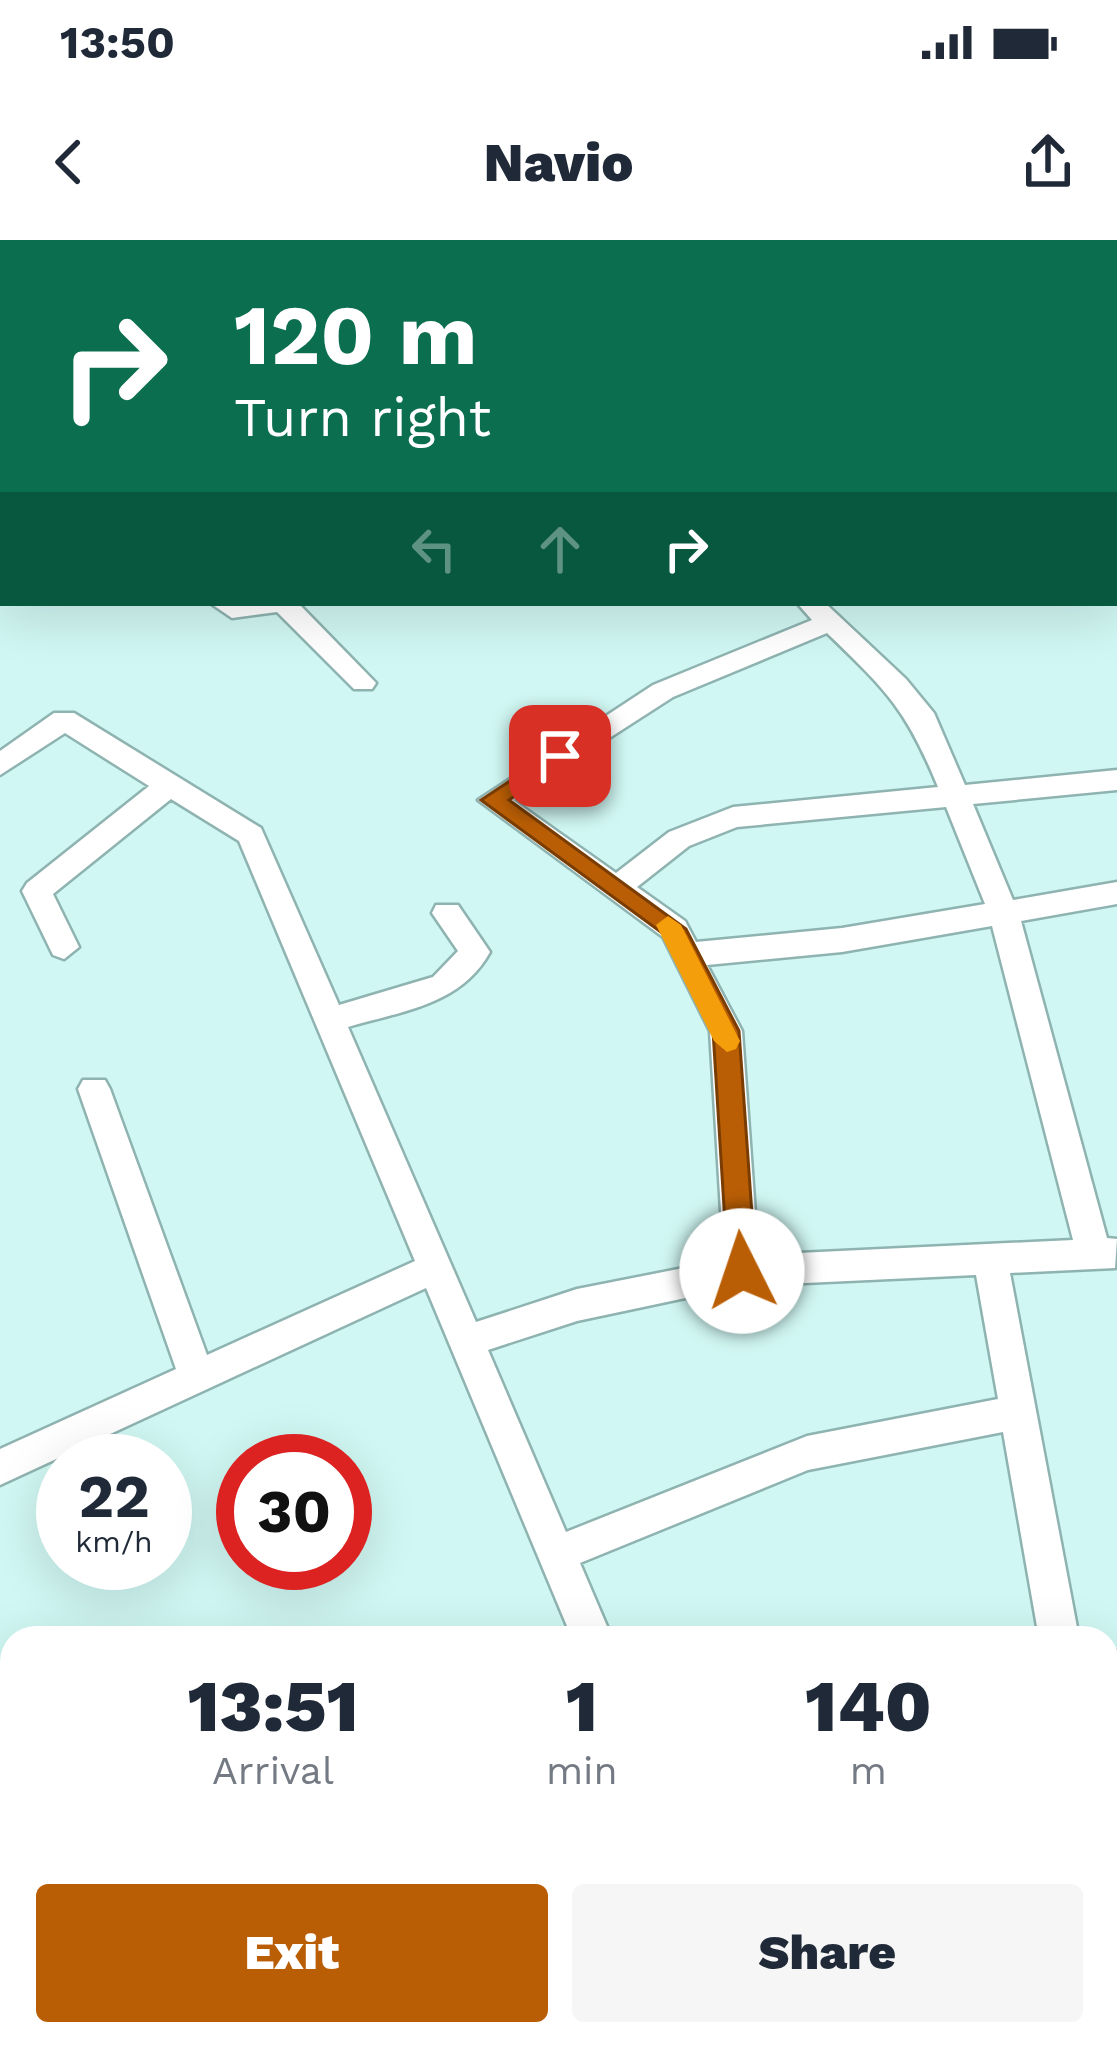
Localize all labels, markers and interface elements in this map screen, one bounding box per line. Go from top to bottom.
text: 13:50 [60,16,175,69]
icon: back [36,129,102,195]
icon: share [1015,129,1081,195]
text: Navio [484,131,633,194]
text: 120 m [234,286,477,384]
icon: right [36,288,192,444]
text: Turn right [234,386,491,449]
icon: left [401,516,467,582]
icon: ahead [527,516,593,582]
icon: right [653,516,719,582]
pin [509,705,611,807]
icon: arrive [527,723,593,789]
position arrow [679,1208,805,1334]
speed limit sign: 30 [216,1434,372,1590]
text: 22 [78,1461,150,1532]
text: km/h [75,1524,153,1559]
text: 13:51 [187,1664,359,1748]
text: 1 [566,1664,598,1748]
text: 140 [805,1664,932,1748]
text: Arrival [212,1748,334,1793]
text: min [546,1748,618,1793]
text: m [850,1748,887,1793]
button: Exit [36,1884,548,2022]
button: Share [572,1884,1083,2022]

